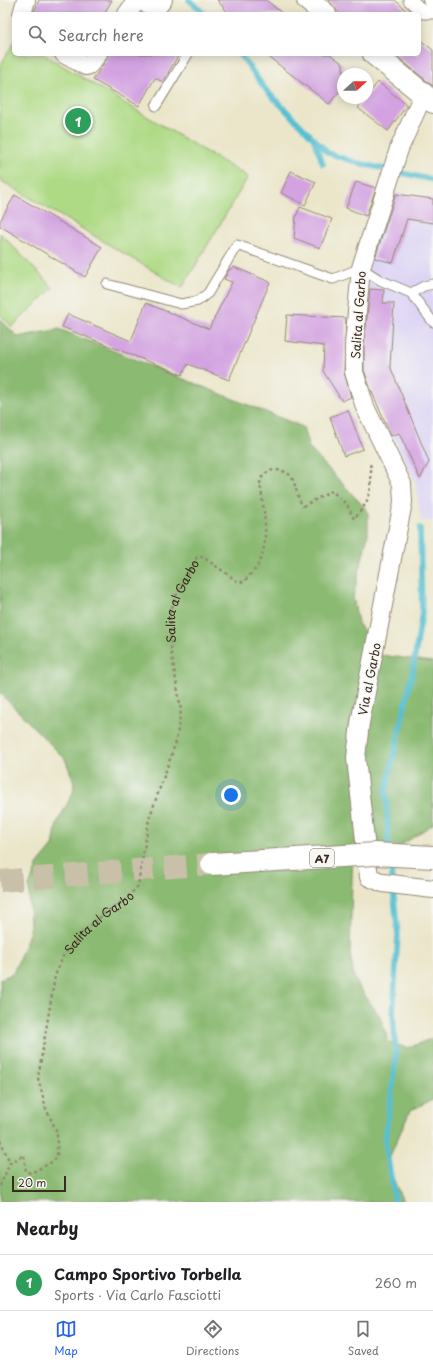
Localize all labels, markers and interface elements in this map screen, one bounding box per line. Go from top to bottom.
search box [12,12,421,56]
icon: search [26,23,48,45]
text: Search here [58,23,144,46]
north arrow [337,68,373,104]
pin: 1 [65,106,91,136]
street label: Salita al Garbo [346,270,370,360]
street label: Salita al Garbo [161,556,203,643]
street label: Via al Garbo [353,641,385,717]
your location [221,785,241,805]
road number: A7 [310,849,334,867]
street label: Salita al Garbo [59,887,138,958]
scale bar [12,1174,66,1193]
text: 20 m [18,1174,46,1191]
text: Nearby [16,1215,78,1241]
text: Campo Sportivo Torbella [54,1262,242,1285]
text: 1 [26,1273,32,1292]
text: 260 m [375,1273,417,1292]
text: Sports · Via Carlo Fasciotti [54,1285,221,1304]
tab: Map [54,1318,78,1359]
tab: Directions [186,1318,239,1359]
tab: Saved [348,1318,379,1359]

